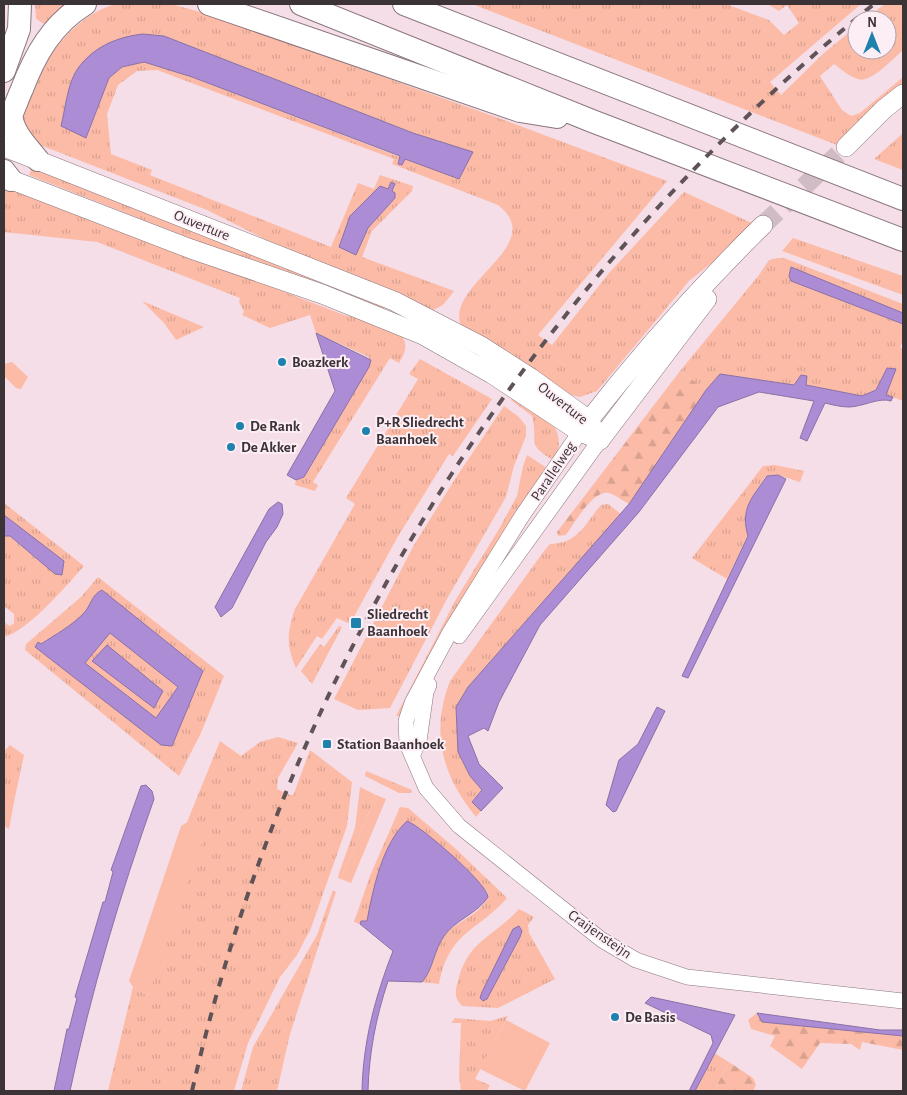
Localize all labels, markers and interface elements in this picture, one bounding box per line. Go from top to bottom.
north arrow [847,10,897,60]
text: N [867,16,877,30]
street label: Ouverture [172,207,232,243]
place label: Boazkerk [292,355,349,370]
marker: Boazkerk [276,356,288,368]
street label: Ouverture [535,379,591,427]
place label: P+R Sliedrecht Baanhoek [376,415,464,447]
place label: De Rank [250,419,301,434]
marker: De Rank [234,420,246,432]
marker: P+R Sliedrecht Baanhoek [360,425,372,437]
street label: Parallelweg [528,438,579,504]
place label: De Akker [241,440,297,455]
marker: De Akker [225,441,237,453]
place label: Sliedrecht Baanhoek [367,607,428,639]
marker: Sliedrecht Baanhoek [349,616,363,630]
place label: Station Baanhoek [337,737,445,752]
marker: Station Baanhoek [321,738,333,750]
street label: Craijensteijn [565,907,634,962]
place label: De Basis [625,1010,676,1025]
marker: De Basis [609,1011,621,1023]

